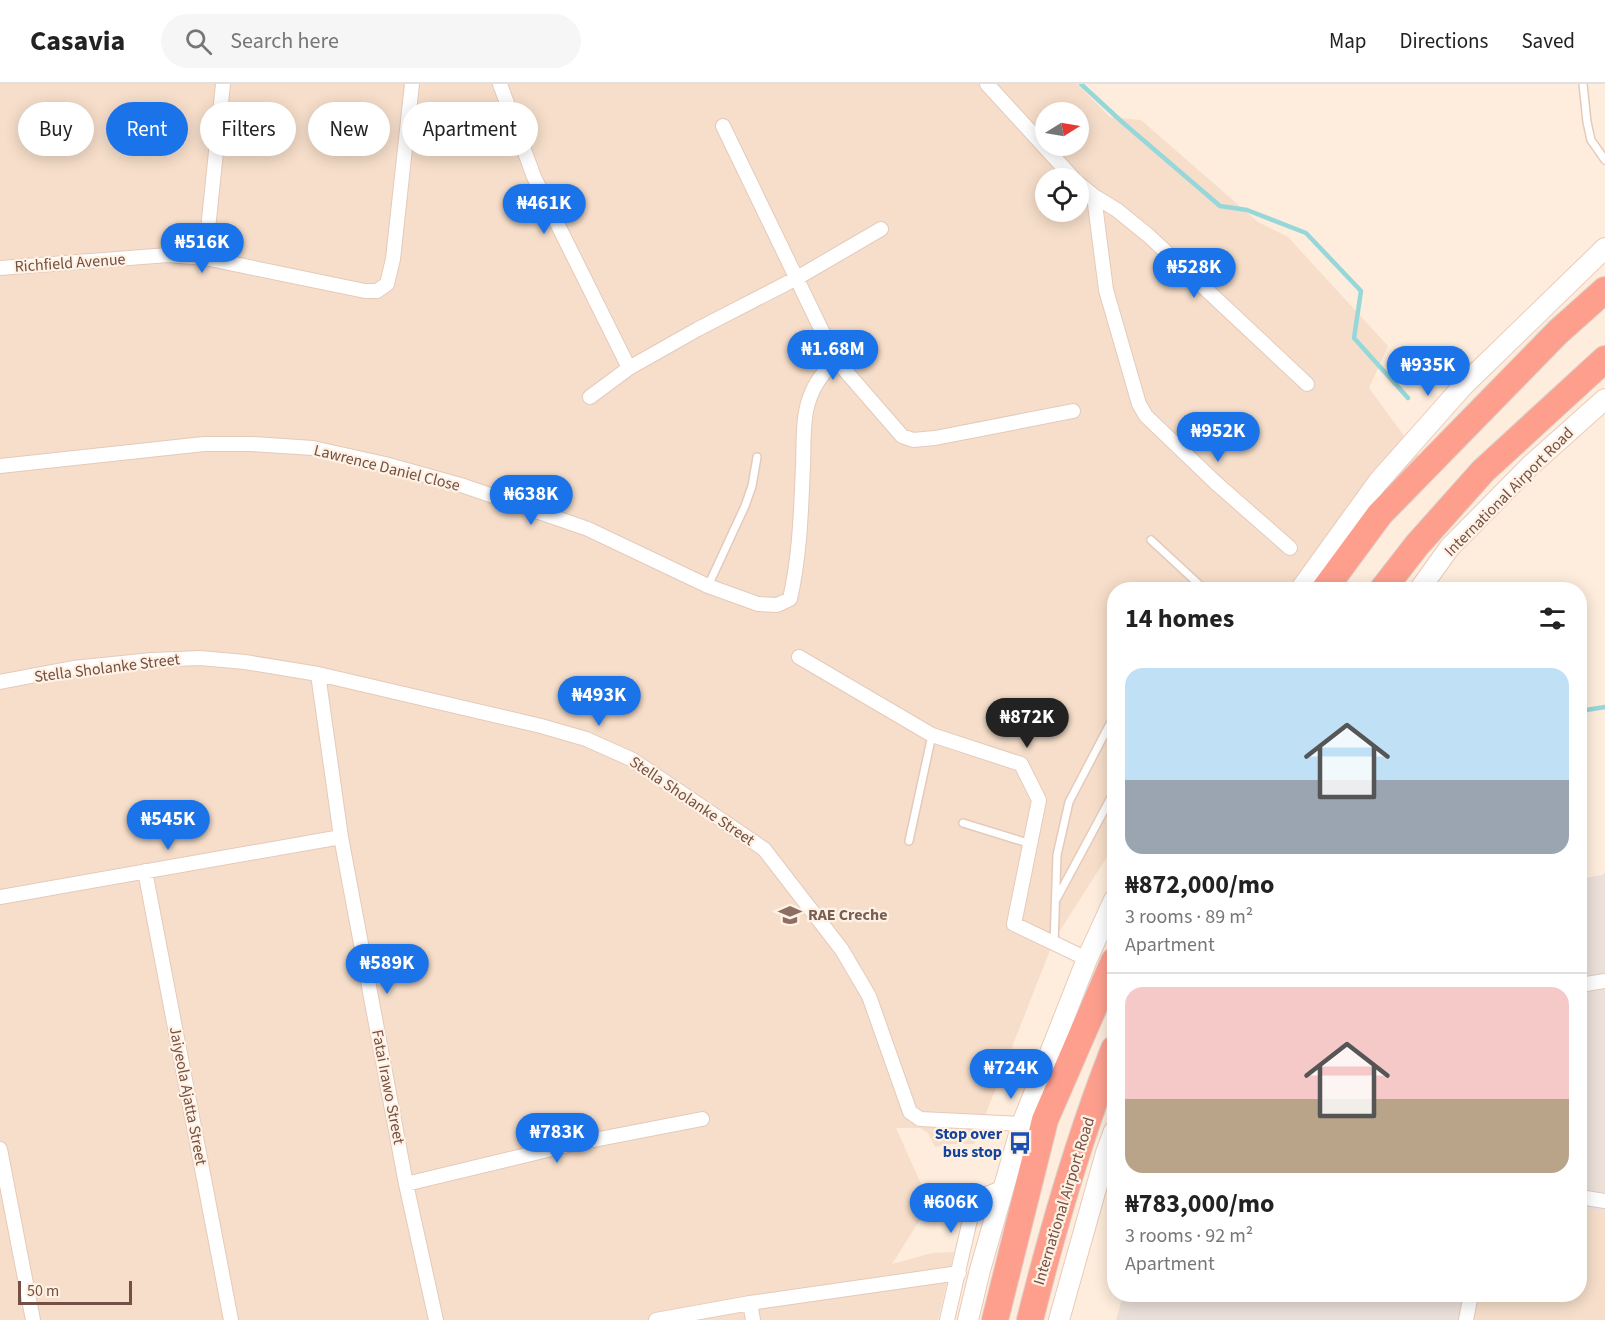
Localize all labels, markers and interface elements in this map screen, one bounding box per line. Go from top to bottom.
search box [161,14,581,68]
text: Casavia [30,21,125,61]
icon: search [182,25,215,58]
text: Search here [230,25,339,57]
text: Map [1329,26,1367,56]
text: Directions [1400,26,1488,56]
text: Saved [1521,26,1575,56]
chip: Buy [18,102,94,156]
chip: Rent [106,102,188,156]
chip: Filters [200,102,296,156]
chip: New [308,102,390,156]
chip: Apartment [402,102,538,156]
north arrow [1035,102,1089,156]
map controls [1035,102,1089,222]
button: locate [1035,168,1089,222]
pin: ₦461K [502,184,586,235]
text: ₦461K [517,189,571,217]
pin: ₦516K [160,223,244,274]
text: ₦516K [175,228,229,256]
street label: Richfield Avenue [14,248,126,278]
pin: ₦528K [1152,248,1236,299]
text: ₦528K [1167,253,1221,281]
pin: ₦1.68M [784,330,882,381]
text: ₦1.68M [801,335,865,363]
pin: ₦935K [1386,346,1470,397]
text: ₦935K [1401,351,1455,379]
pin: ₦952K [1176,412,1260,463]
text: ₦952K [1191,417,1245,445]
street label: International Airport Road [1439,422,1579,562]
street label: Lawrence Daniel Close [312,439,462,497]
pin: ₦638K [489,475,573,526]
text: ₦638K [504,480,558,508]
text: 14 homes [1125,600,1234,637]
icon: filters [1536,602,1569,635]
street label: Stella Sholanke Street [33,648,182,688]
pin: ₦493K [557,676,641,727]
text: ₦493K [572,681,626,709]
pin: ₦872K [985,698,1069,749]
text: ₦872K [1000,703,1054,731]
icon: home [1293,707,1401,815]
street label: Stella Sholanke Street [625,751,759,851]
pin: ₦545K [126,800,210,851]
text: ₦545K [141,805,195,833]
text: ₦872,000/mo [1125,866,1274,903]
school or university icon: RAE Creche [777,902,803,928]
text: 3 rooms · 89 m² [1125,903,1253,931]
place label: RAE Creche [808,904,888,926]
text: Apartment [1125,931,1215,959]
pin: ₦589K [345,944,429,995]
text: ₦589K [360,949,414,977]
street label: Jaiyeola Ajatta Street [164,1025,212,1168]
icon: home [1293,1026,1401,1134]
street label: Fatai Irawo Street [366,1028,410,1147]
pin: ₦724K [969,1049,1053,1100]
text: ₦724K [984,1054,1038,1082]
pin: ₦783K [515,1113,599,1164]
street label: International Airport Road [1028,1114,1100,1288]
text: ₦783K [530,1118,584,1146]
place label: Stop over bus stop [935,1123,1003,1163]
bus stop icon: Stop over bus stop [1007,1130,1033,1156]
pin: ₦606K [909,1183,993,1234]
text: ₦783,000/mo [1125,1185,1274,1222]
text: ₦606K [924,1188,978,1216]
text: 3 rooms · 92 m² [1125,1222,1253,1250]
text: Apartment [1125,1250,1215,1278]
scale bar [18,1278,132,1306]
text: 50 m [27,1280,59,1302]

